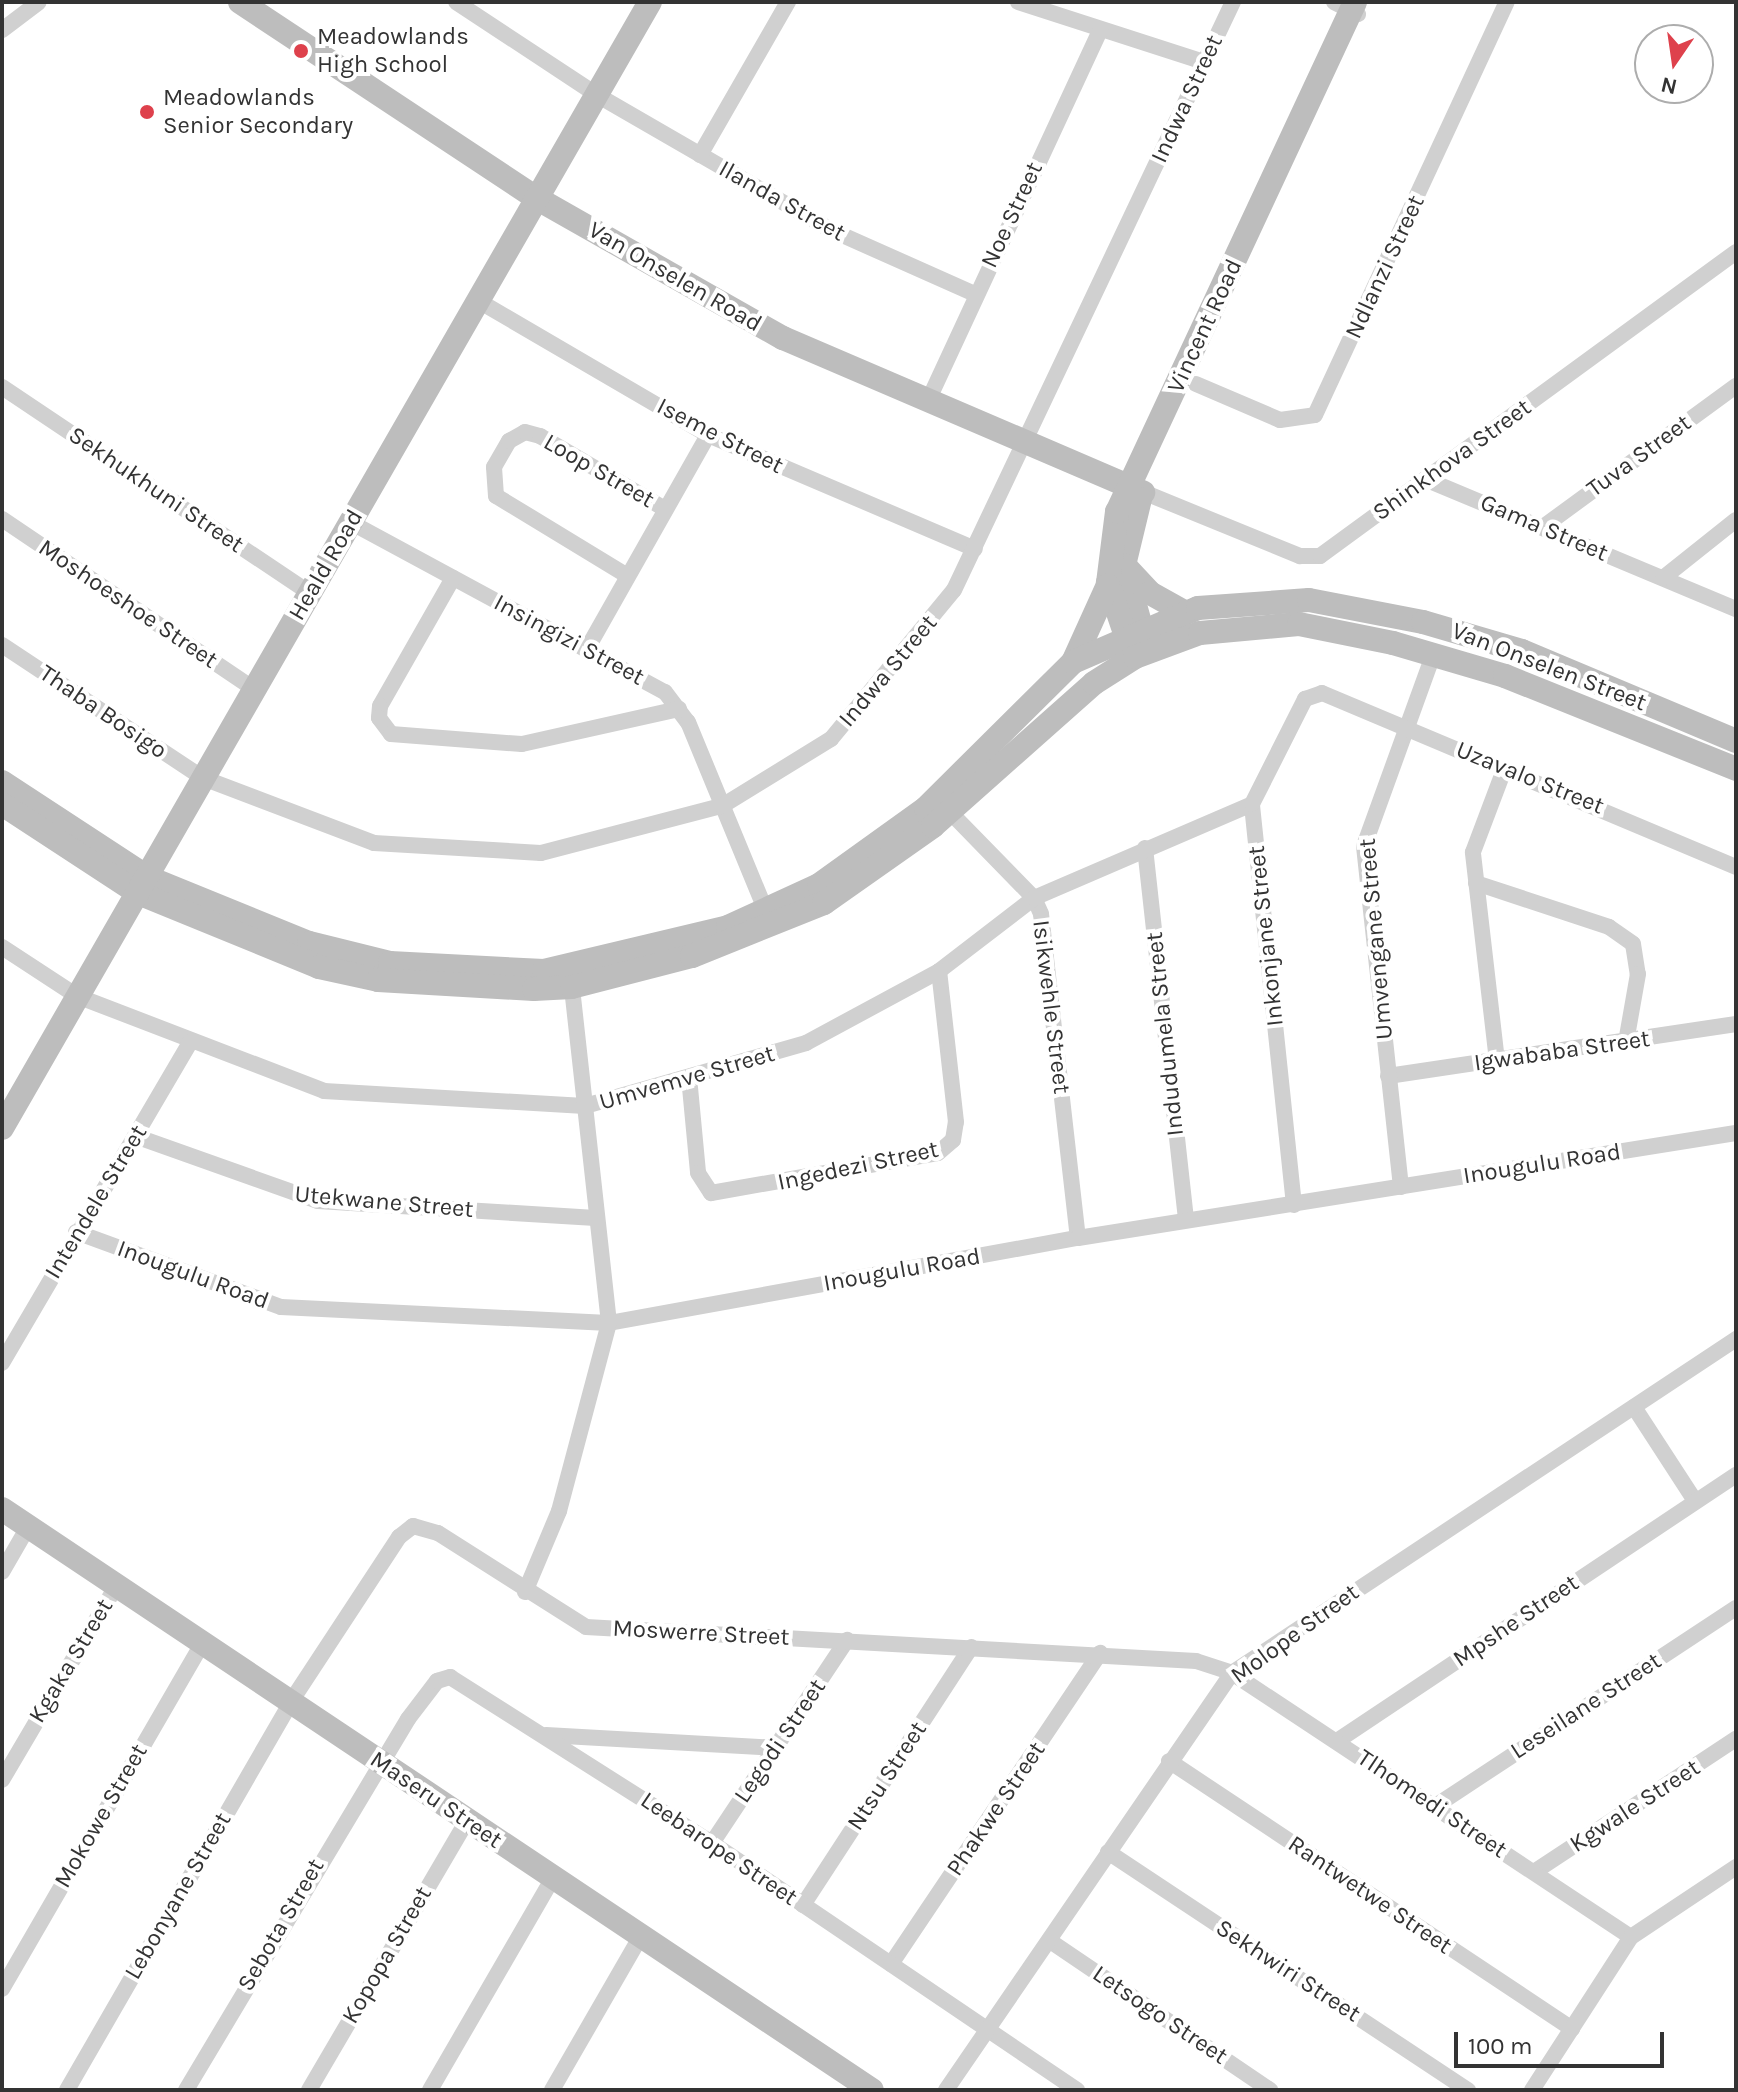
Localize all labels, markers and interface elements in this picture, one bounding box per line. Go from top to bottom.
place label: Meadowlands High School [317,23,469,79]
north arrow [1634,24,1714,104]
street label: Indwa Street [1145,31,1229,167]
marker: Meadowlands High School [292,42,310,60]
text: N [1658,71,1680,100]
place label: Meadowlands Senior Secondary [163,84,353,140]
marker: Meadowlands Senior Secondary [138,103,156,121]
street label: Ilanda Street [714,154,850,248]
street label: Noe Street [975,158,1049,272]
street label: Ndlanzi Street [1339,191,1431,343]
street label: Van Onselen Road [583,216,767,338]
street label: Vincent Road [1161,255,1249,397]
street label: Iseme Street [652,392,788,480]
street label: Shinkhova Street [1367,393,1537,527]
street label: Tuva Street [1581,409,1697,503]
street label: Sekhukhuni Street [63,421,249,559]
street label: Loop Street [539,428,659,514]
street label: Gama Street [1476,488,1612,568]
street label: Heald Road [283,504,369,626]
street label: Moshoeshoe Street [33,533,223,675]
street label: Insingizi Street [489,588,649,692]
street label: Indwa Street [833,609,943,733]
street label: Van Onselen Street [1448,617,1650,717]
street label: Thaba Bosigo [34,659,172,765]
street label: Uzavalo Street [1452,735,1608,821]
street label: Umvengane Street [1353,837,1399,1041]
street label: Inkonjane Street [1242,844,1290,1028]
street label: Isikwehle Street [1026,918,1076,1096]
street label: Indudumela Street [1140,931,1190,1137]
street label: Igwababa Street [1472,1024,1652,1078]
street label: Umvemve Street [596,1039,778,1117]
street label: Intendele Street [39,1120,153,1284]
street label: Ingedezi Street [775,1135,941,1197]
street label: Inougulu Road [1461,1137,1623,1191]
street label: Utekwane Street [293,1180,475,1224]
street label: Inougulu Road [113,1234,273,1316]
street label: Inougulu Road [821,1242,983,1298]
street label: Mpshe Street [1448,1568,1584,1674]
street label: Molope Street [1225,1578,1365,1690]
street label: Kgaka Street [23,1594,119,1728]
street label: Moswerre Street [612,1614,790,1652]
street label: Leseilane Street [1505,1647,1667,1765]
street label: Legodi Street [728,1674,832,1808]
street label: Ntsu Street [841,1716,933,1836]
street label: Phakwe Street [941,1736,1051,1882]
street label: Mokowe Street [48,1739,154,1893]
street label: Tlhomedi Street [1352,1743,1512,1865]
street label: Maseru Street [364,1745,508,1855]
street label: Kgwale Street [1565,1753,1705,1859]
street label: Leebarope Street [635,1786,803,1912]
street label: Lebonyane Street [118,1807,238,1985]
street label: Rantwetwe Street [1283,1830,1457,1960]
street label: Sebota Street [232,1854,330,1996]
street label: Kopopa Street [336,1881,438,2029]
street label: Sekhwiri Street [1210,1914,1366,2028]
street label: Letsogo Street [1087,1959,1233,2071]
scale bar [1458,2016,1668,2066]
text: 100 m [1468,2032,1533,2060]

